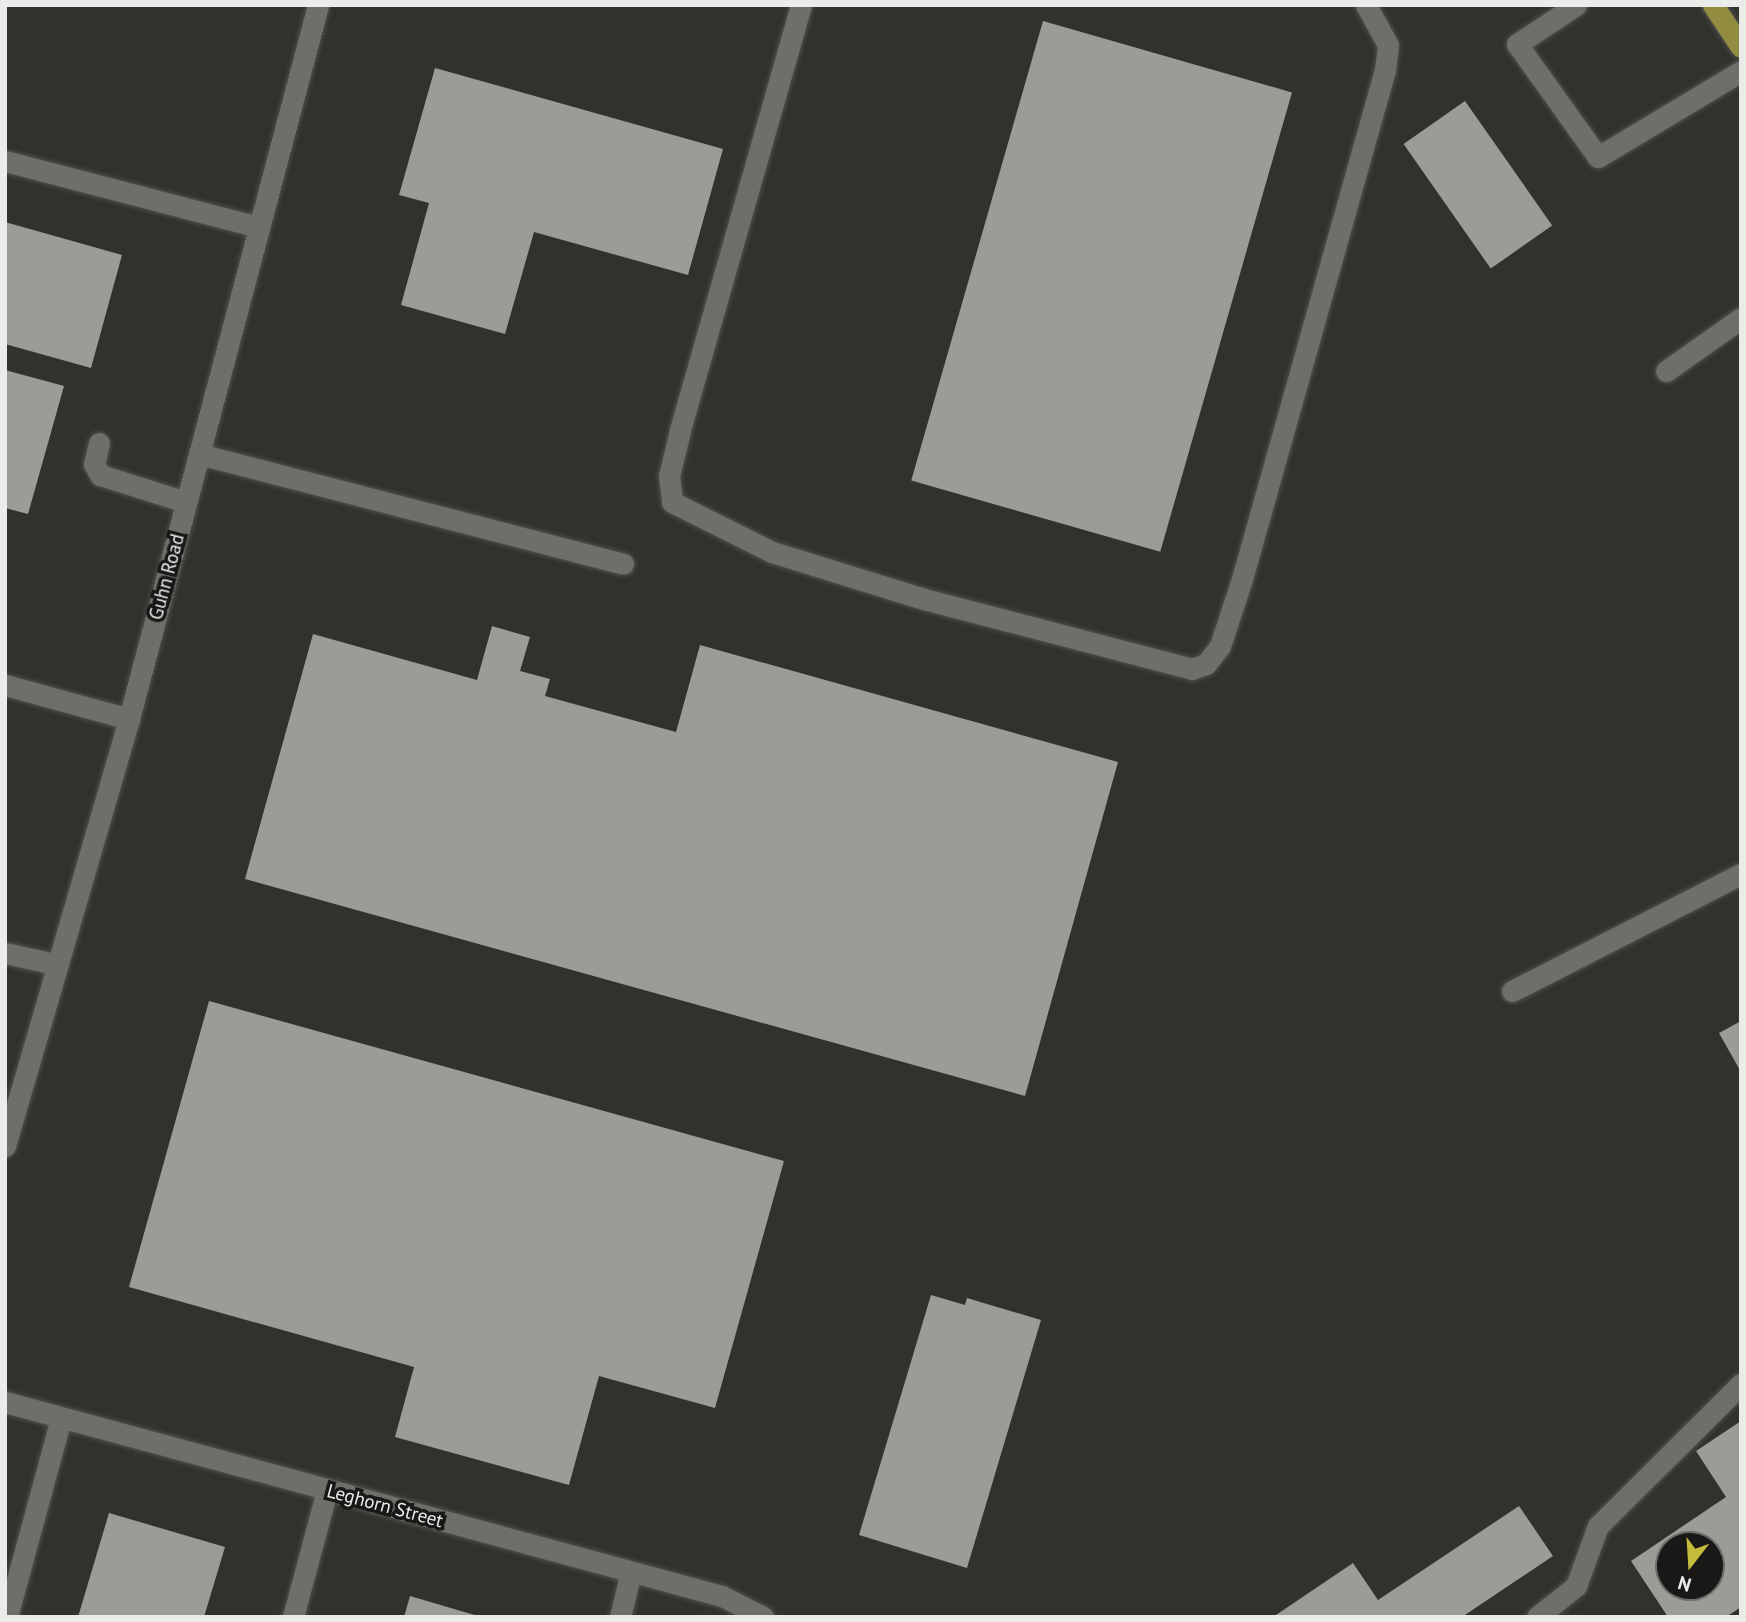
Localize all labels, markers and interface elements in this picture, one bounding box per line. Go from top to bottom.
street label: Guhn Road [145,532,189,622]
street label: Leghorn Street [324,1480,446,1532]
north arrow [1655,1531,1725,1601]
text: N [1675,1571,1694,1597]

